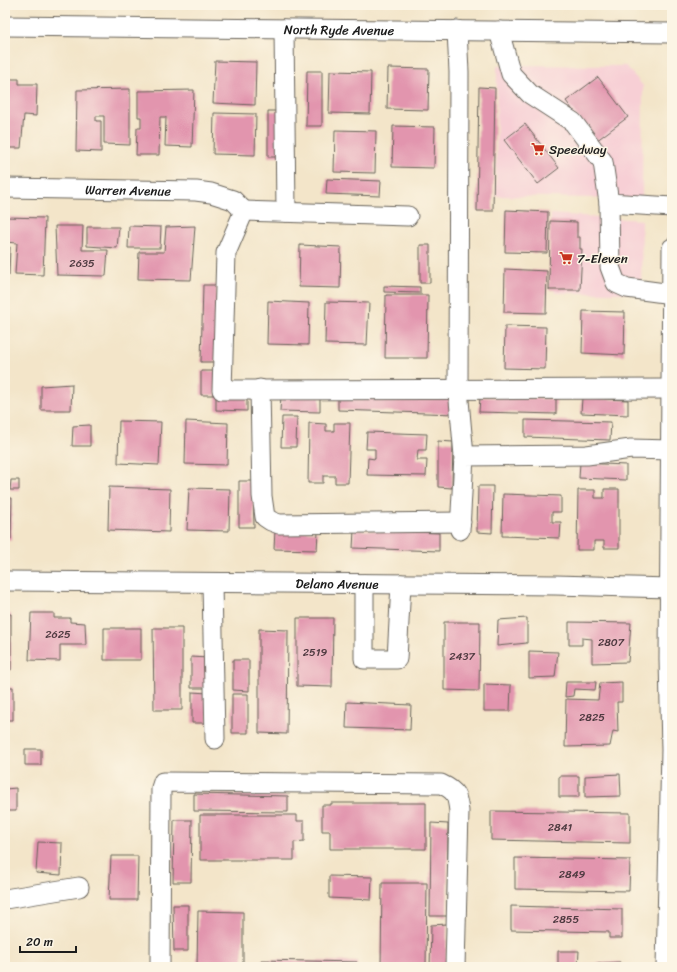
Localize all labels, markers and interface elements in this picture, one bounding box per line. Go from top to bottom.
street label: North Ryde Avenue [284,18,395,42]
place label: Speedway [549,138,607,161]
supermarket icon: Speedway [530,141,546,157]
street label: Warren Avenue [85,178,171,203]
place label: 7-Eleven [577,247,628,270]
supermarket icon: 7-Eleven [558,250,574,266]
house number: 2635 [69,254,95,273]
street label: Delano Avenue [295,572,379,596]
house number: 2625 [45,625,71,644]
house number: 2807 [598,633,625,652]
house number: 2519 [303,643,328,662]
house number: 2437 [449,647,475,666]
house number: 2825 [579,708,605,727]
house number: 2841 [548,818,573,837]
house number: 2849 [559,865,586,884]
house number: 2855 [553,910,579,929]
scale bar [20,928,76,954]
text: 20 m [26,931,53,953]

